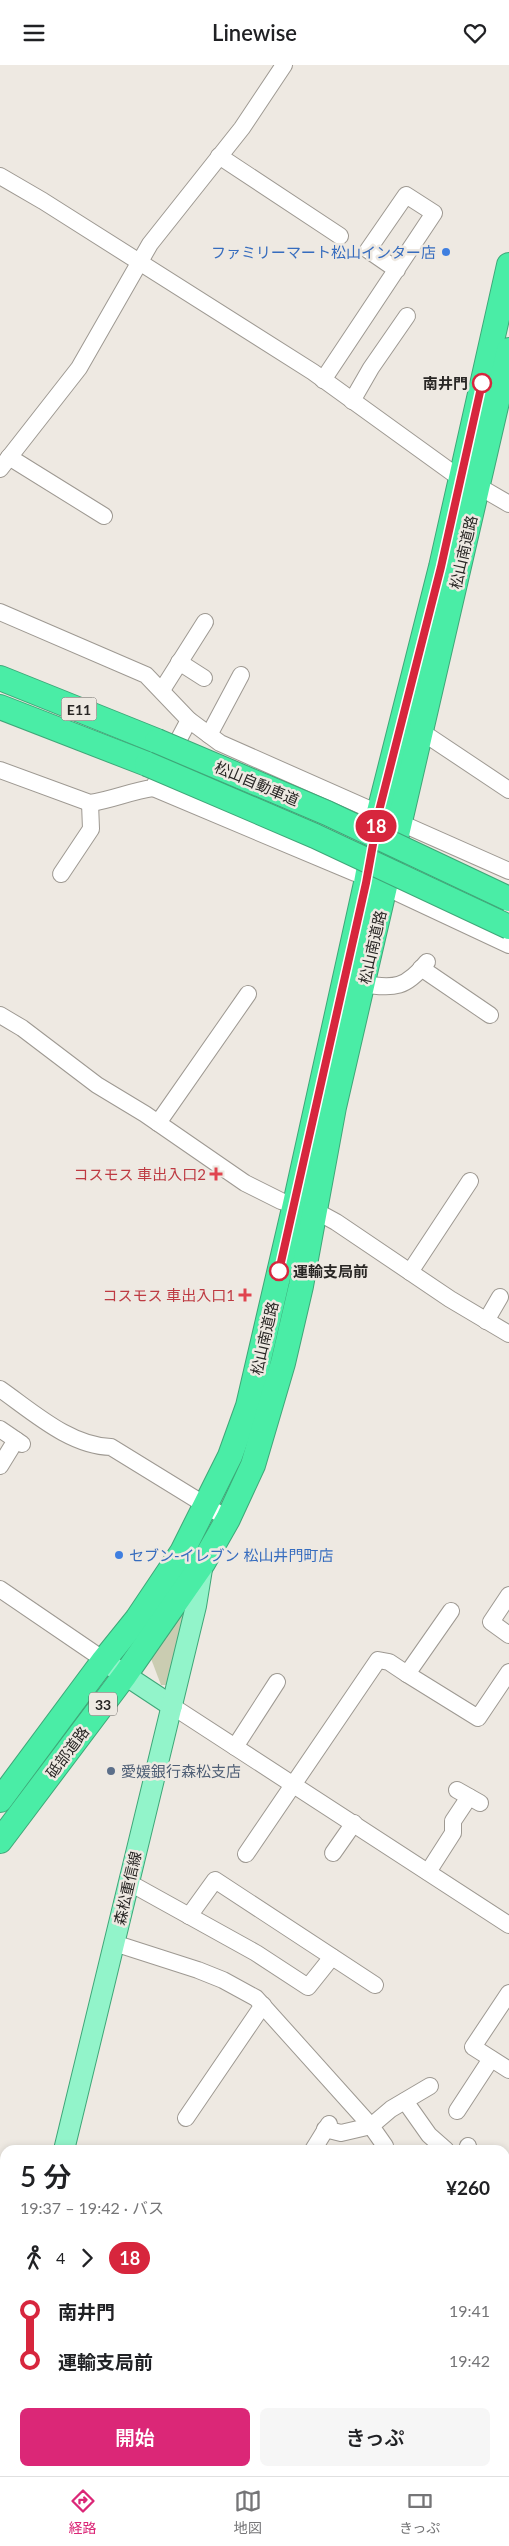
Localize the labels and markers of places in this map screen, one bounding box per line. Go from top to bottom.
place label: ファミリーマート松山インター店 [211,243,436,261]
marker: ファミリーマート松山インター店 [440,246,452,258]
marker: 南井門 [472,373,492,393]
place label: 南井門 [423,374,468,392]
place label: コスモス 車出入口2 [73,1165,206,1183]
marker: コスモス 車出入口2 [210,1168,222,1180]
marker: 運輸支局前 [269,1261,289,1281]
place label: 運輸支局前 [293,1262,368,1280]
place label: コスモス 車出入口1 [102,1286,235,1304]
marker: コスモス 車出入口1 [239,1289,251,1301]
place label: セブン-イレブン 松山井門町店 [129,1546,333,1564]
marker: セブン-イレブン 松山井門町店 [113,1549,125,1561]
place label: 愛媛銀行森松支店 [121,1762,241,1780]
marker: 愛媛銀行森松支店 [105,1765,117,1777]

